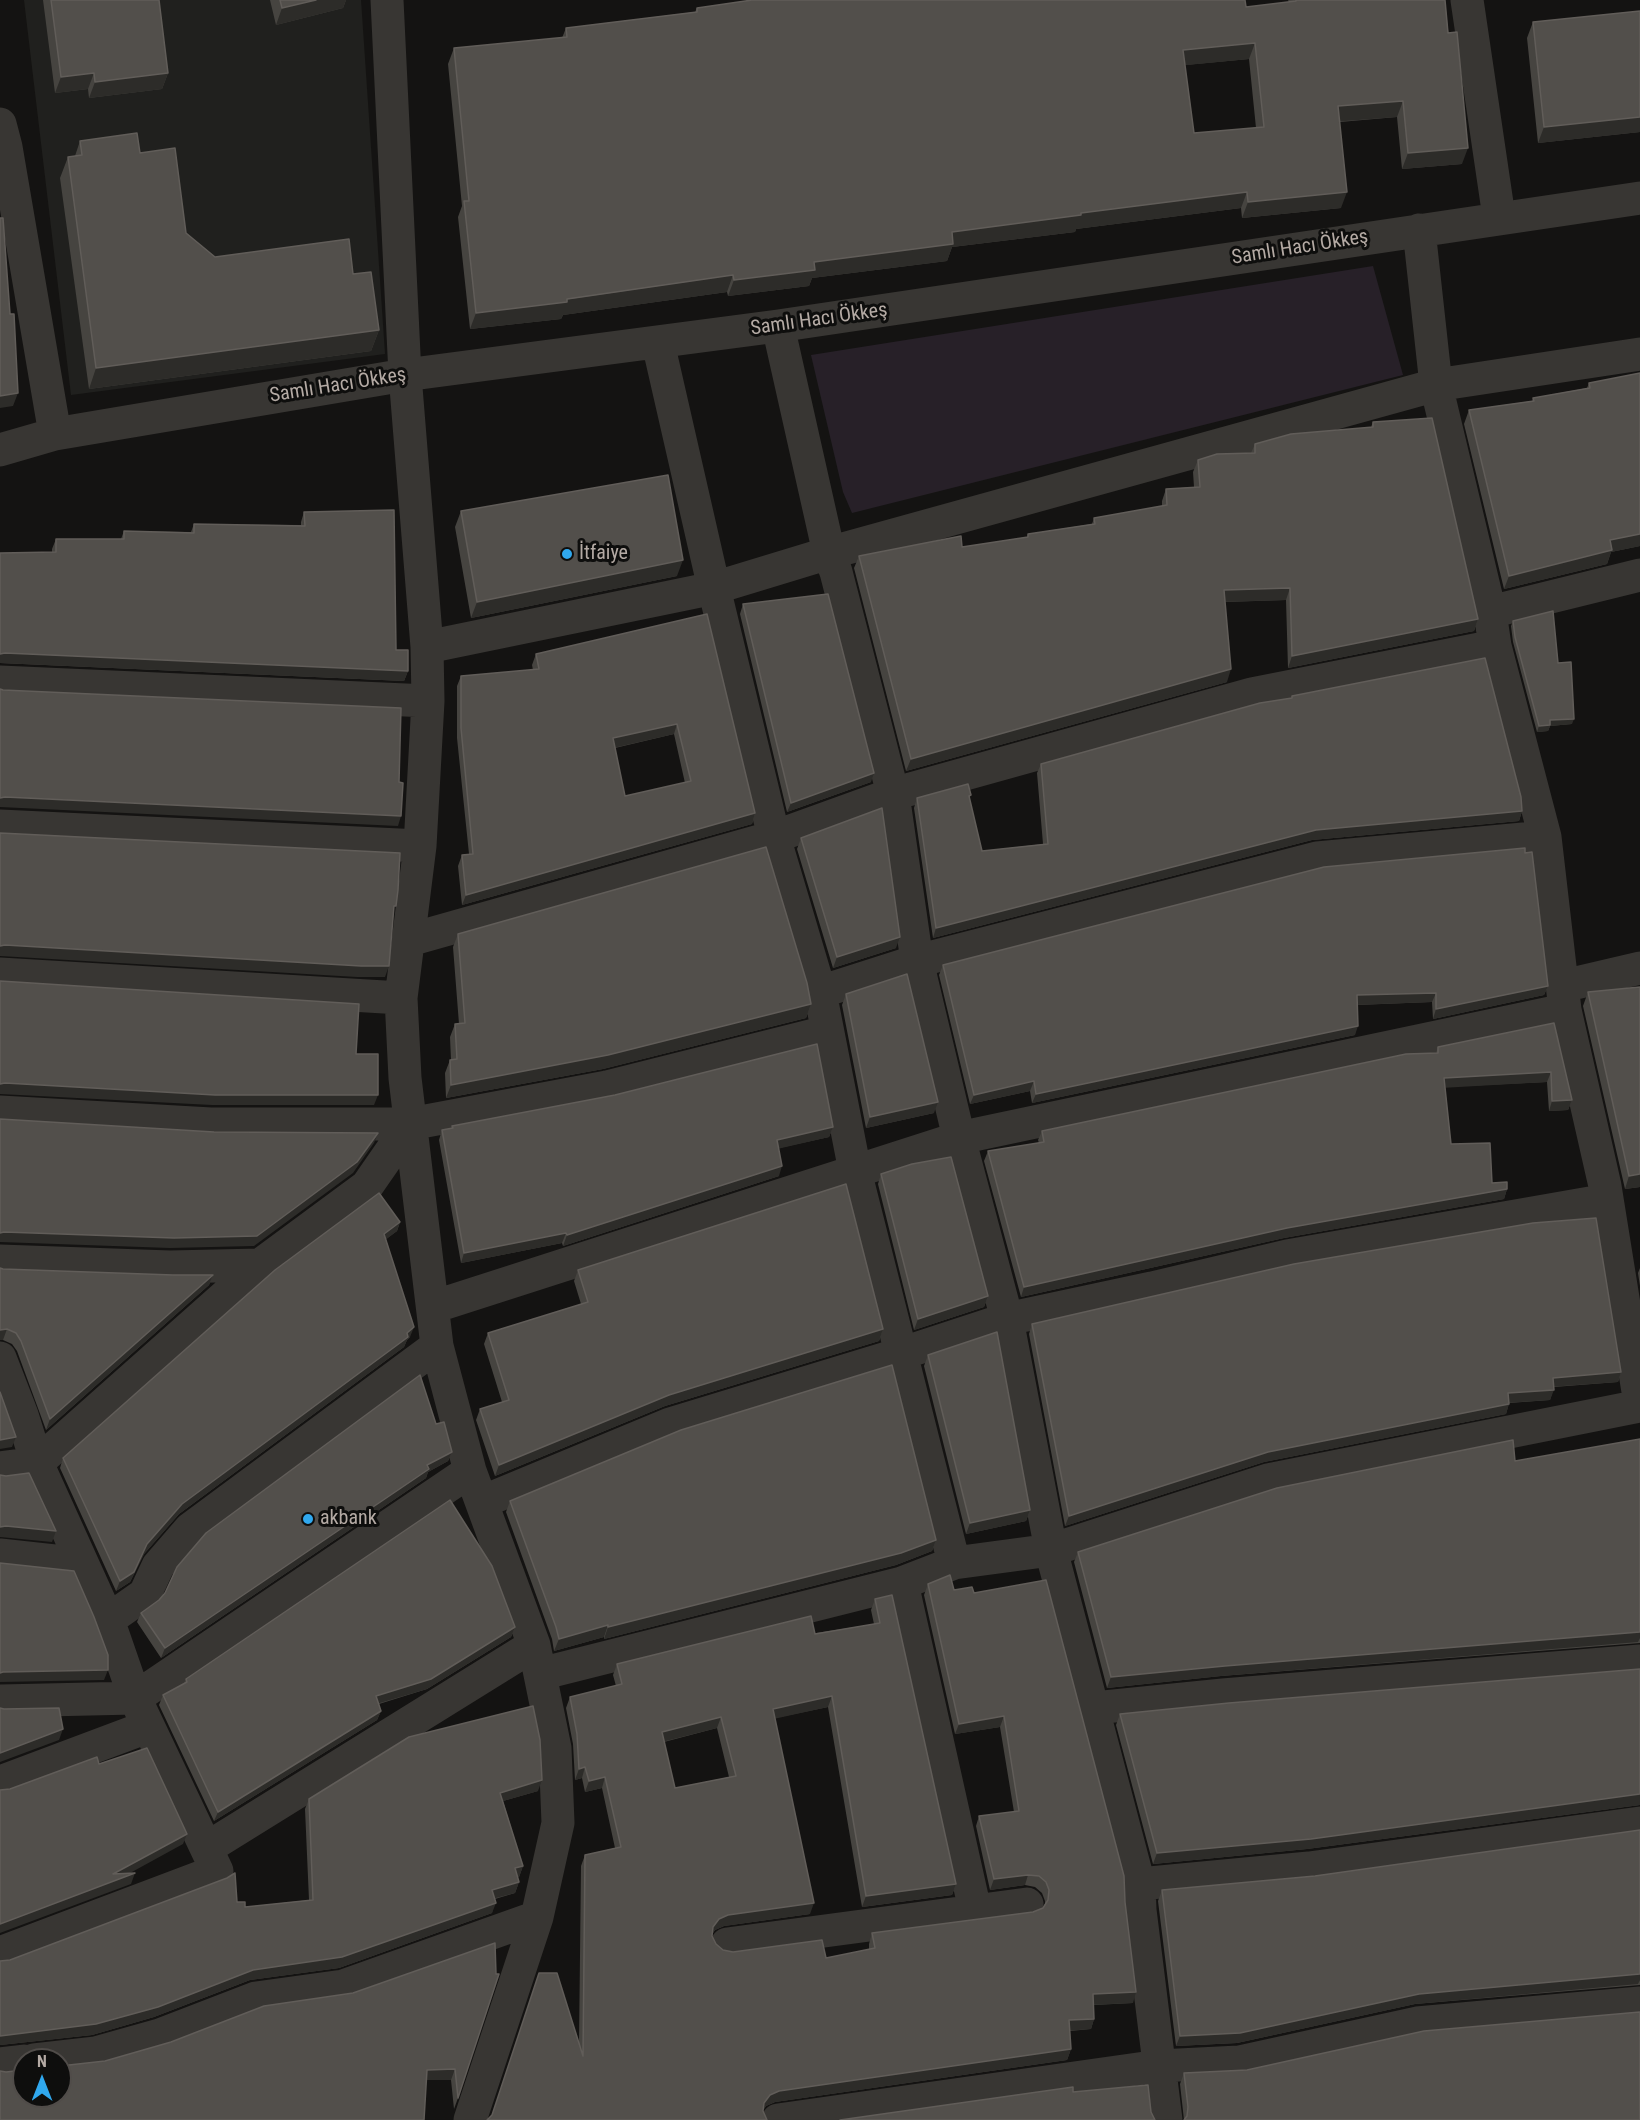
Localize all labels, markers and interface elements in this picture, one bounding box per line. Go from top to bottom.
street label: Samlı Hacı Ökkeş [1230,225,1370,271]
street label: Samlı Hacı Ökkeş [749,299,889,341]
street label: Samlı Hacı Ökkeş [268,363,408,409]
place label: İtfaiye [579,542,628,566]
marker: İtfaiye [560,547,574,561]
place label: akbank [320,1507,377,1531]
marker: akbank [301,1512,315,1526]
north arrow [12,2048,72,2108]
text: N [37,2052,47,2071]

